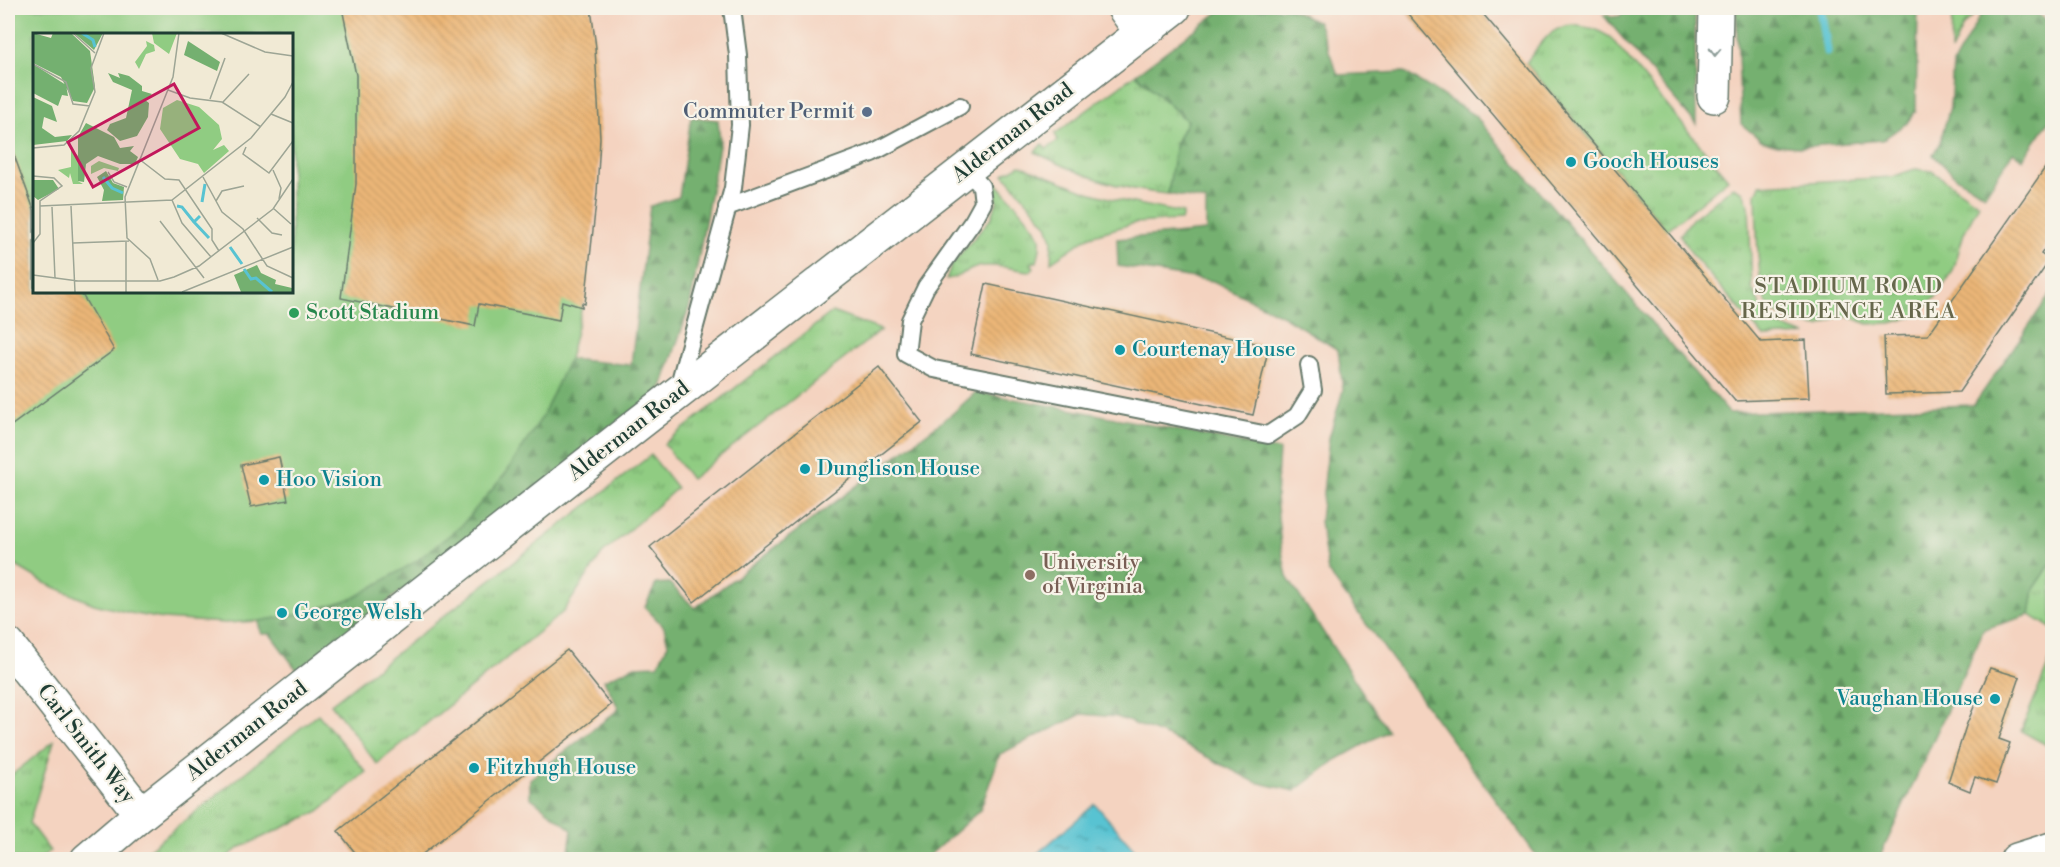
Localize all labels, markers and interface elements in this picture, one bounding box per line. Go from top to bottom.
inset map [33,33,292,292]
one-way arrow [1709,47,1721,56]
street label: Alderman Road [946,77,1079,189]
place label: Commuter Permit [683,99,856,125]
marker: Commuter Permit [860,105,874,119]
place label: Gooch Houses [1583,149,1719,175]
marker: Gooch Houses [1564,155,1578,169]
district label: STADIUM ROAD RESIDENCE AREA [1741,273,1957,325]
place label: Scott Stadium [306,300,439,326]
marker: Scott Stadium [287,306,301,320]
place label: Courtenay House [1132,337,1296,363]
marker: Courtenay House [1113,343,1127,357]
street label: Alderman Road [562,375,695,487]
place label: Dunglison House [817,456,980,482]
marker: Dunglison House [798,462,812,476]
place label: Hoo Vision [276,467,382,493]
marker: Hoo Vision [257,473,271,487]
place label: University of Virginia [1042,550,1143,600]
marker: University of Virginia [1023,568,1037,582]
place label: George Welsh [294,600,423,626]
marker: George Welsh [275,606,289,620]
street label: Alderman Road [180,675,313,787]
street label: Carl Smith Way [31,679,141,810]
place label: Vaughan House [1835,686,1983,712]
marker: Vaughan House [1988,692,2002,706]
place label: Fitzhugh House [486,755,636,781]
marker: Fitzhugh House [467,761,481,775]

